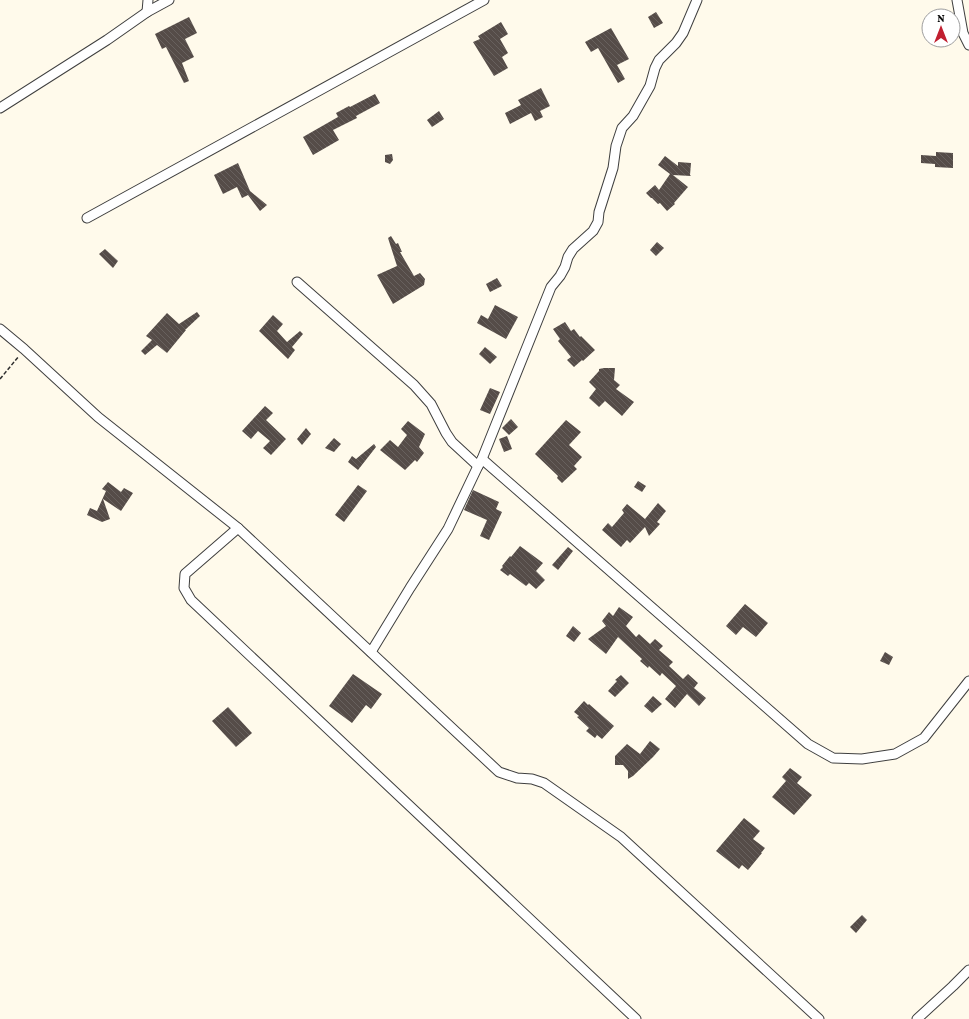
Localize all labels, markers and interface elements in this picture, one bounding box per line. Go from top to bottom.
north arrow [921,8,961,48]
text: N [937,12,945,24]

